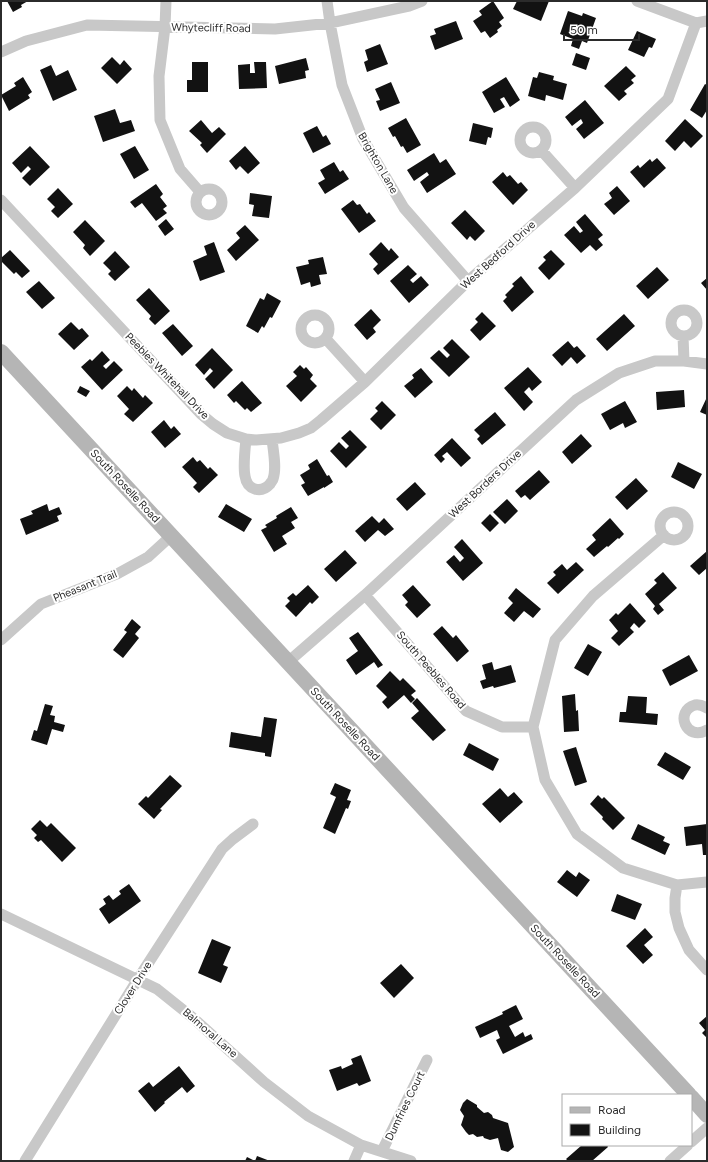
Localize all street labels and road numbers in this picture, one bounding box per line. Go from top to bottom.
street label: Whytecliff Road [171,21,251,35]
street label: Brighton Lane [355,130,401,196]
street label: West Bedford Drive [458,218,538,292]
street label: Peebles Whitehall Drive [122,330,212,422]
street label: South Roselle Road [88,447,162,525]
street label: West Borders Drive [446,447,524,521]
street label: Pheasant Trail [51,567,119,605]
street label: South Peebles Road [394,629,468,711]
street label: South Roselle Road [308,685,382,763]
street label: South Roselle Road [528,922,602,1000]
street label: Clover Drive [112,959,154,1017]
street label: Balmoral Lane [180,1006,240,1060]
street label: Dumfries Court [383,1069,427,1143]

